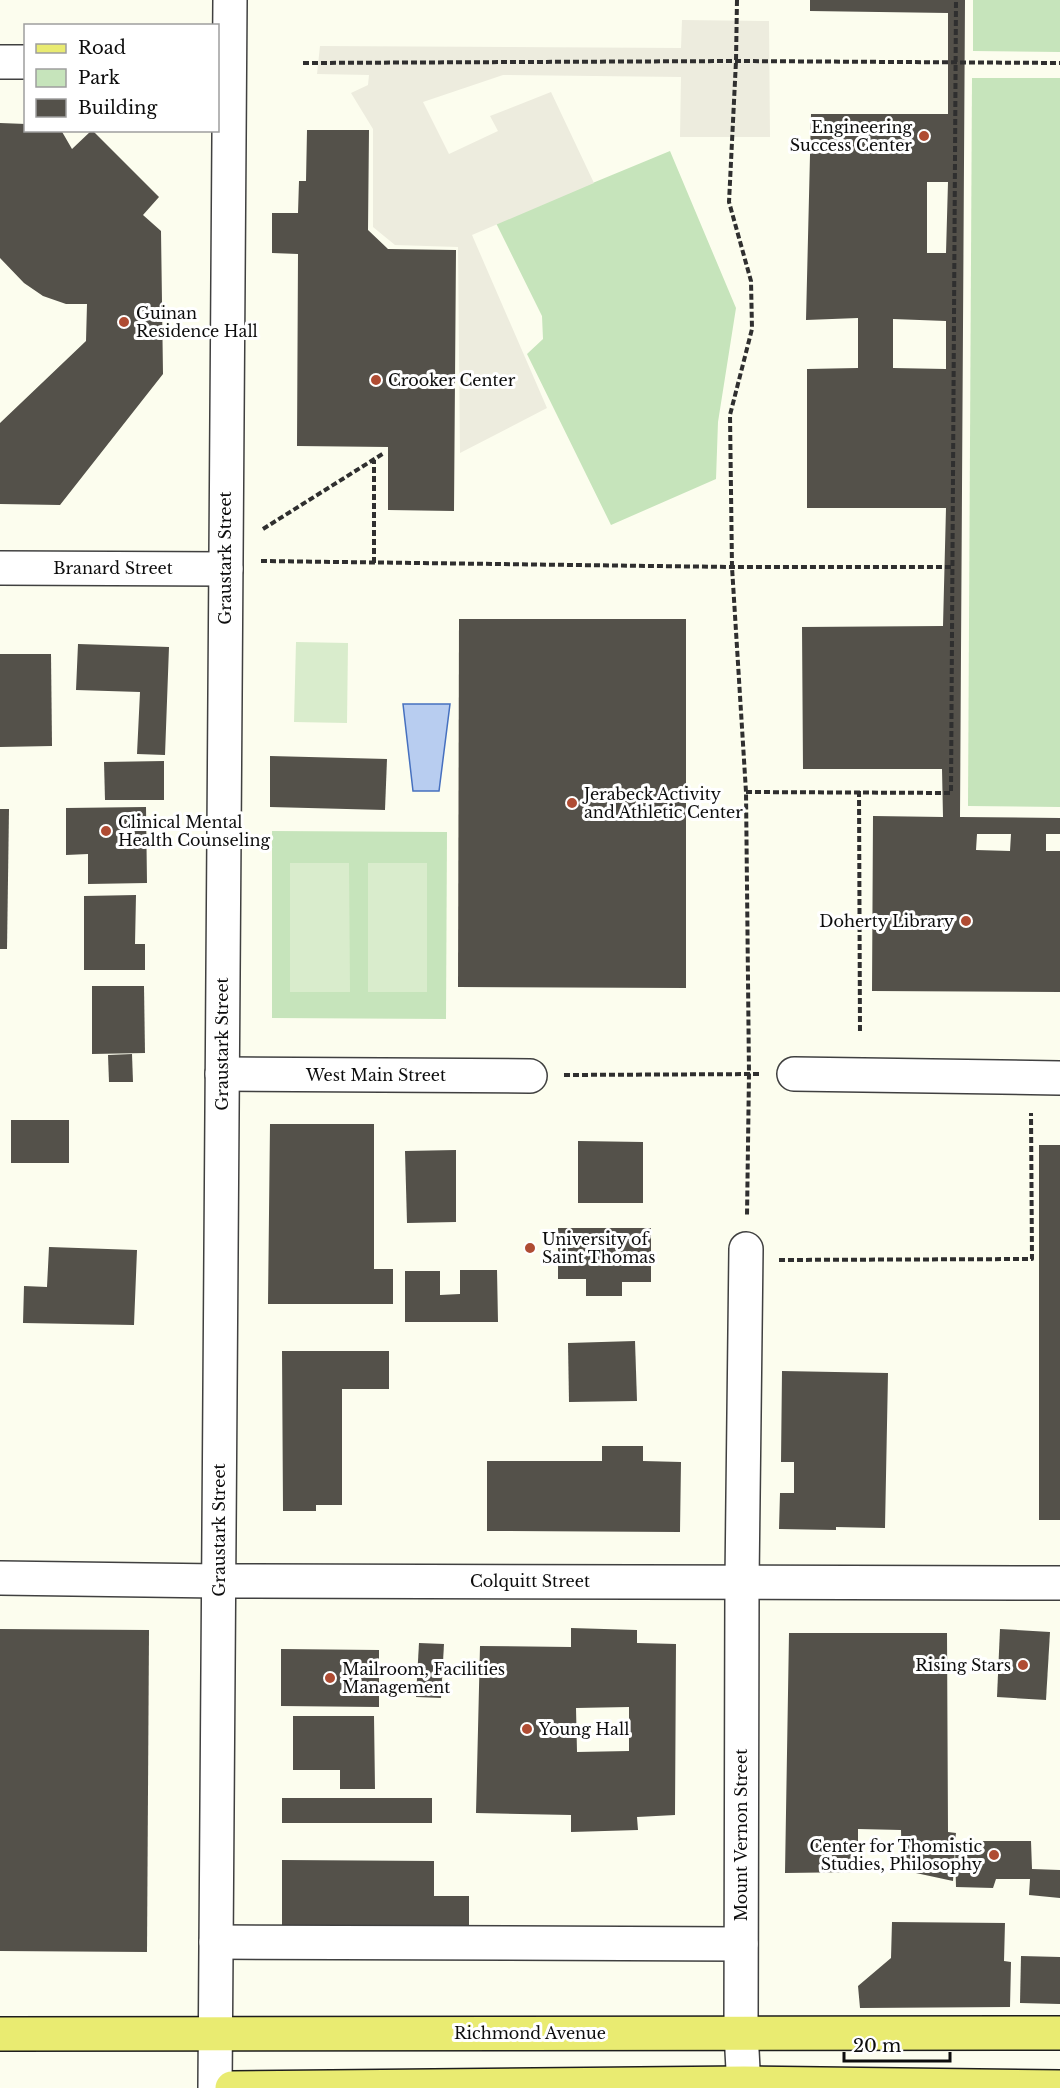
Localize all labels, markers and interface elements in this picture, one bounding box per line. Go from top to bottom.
legend [24,24,219,132]
text: Road [78,37,126,59]
text: Park [78,67,120,89]
text: Building [78,97,157,119]
place label: Engineering Success Center [790,117,912,155]
marker: Engineering Success Center [917,129,931,143]
place label: Guinan Residence Hall [136,303,258,341]
marker: Guinan Residence Hall [117,315,131,329]
place label: Crooker Center [388,370,516,390]
marker: Crooker Center [369,373,383,387]
street label: Graustark Street [215,491,235,625]
street label: Branard Street [53,558,173,578]
place label: Jerabeck Activity and Athletic Center [582,784,743,822]
marker: Jerabeck Activity and Athletic Center [565,796,579,810]
place label: Clinical Mental Health Counseling [118,812,270,850]
marker: Clinical Mental Health Counseling [99,824,113,838]
place label: Doherty Library [819,911,955,931]
marker: Doherty Library [959,914,973,928]
street label: Graustark Street [212,977,232,1111]
street label: West Main Street [305,1065,446,1085]
place label: University of Saint Thomas [542,1229,655,1267]
marker: University of Saint Thomas [523,1241,537,1255]
street label: Graustark Street [209,1463,229,1597]
street label: Colquitt Street [470,1571,590,1591]
place label: Rising Stars [915,1655,1011,1675]
marker: Rising Stars [1016,1658,1030,1672]
place label: Mailroom, Facilities Management [342,1659,505,1697]
marker: Mailroom, Facilities Management [323,1671,337,1685]
place label: Young Hall [538,1719,629,1739]
marker: Young Hall [520,1722,534,1736]
street label: Mount Vernon Street [731,1749,751,1921]
place label: Center for Thomistic Studies, Philosophy [809,1836,983,1874]
marker: Center for Thomistic Studies, Philosophy [987,1848,1001,1862]
street label: Richmond Avenue [454,2023,606,2043]
scale bar [844,2025,950,2063]
text: 20 m [853,2035,901,2057]

